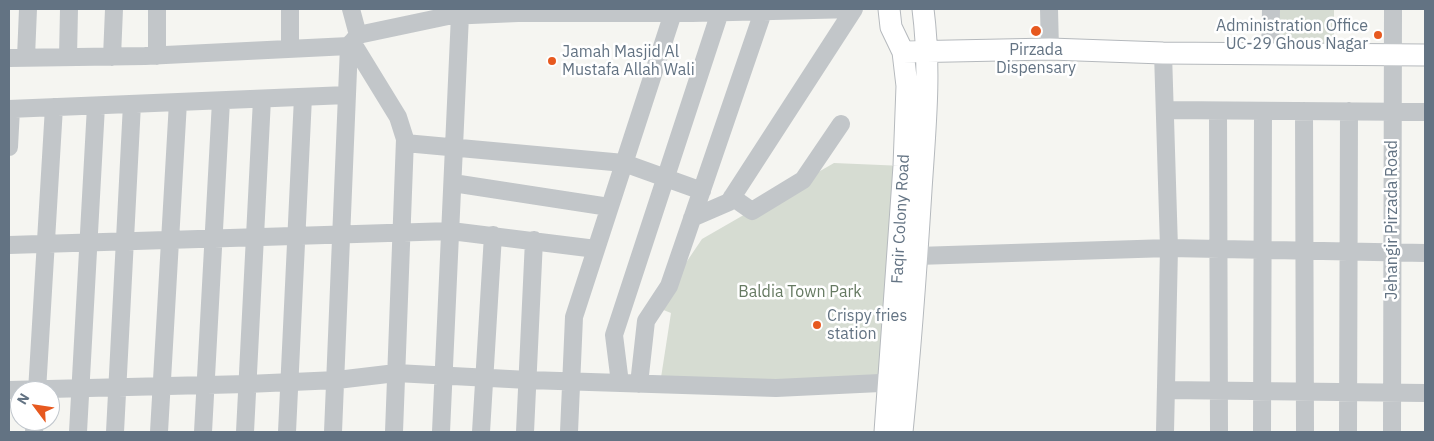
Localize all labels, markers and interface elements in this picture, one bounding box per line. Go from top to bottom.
place label: Administration Office UC-29 Ghous Nagar [1216,16,1368,54]
marker: Pirzada Dispensary [1029,24,1043,38]
marker: Administration Office UC-29 Ghous Nagar [1372,29,1384,41]
place label: Pirzada Dispensary [996,40,1076,78]
place label: Jamah Masjid Al Mustafa Allah Wali [562,42,695,80]
marker: Jamah Masjid Al Mustafa Allah Wali [546,55,558,67]
street label: Jehangir Pirzada Road [1382,140,1402,300]
street label: Faqir Colony Road [888,154,914,284]
park label: Baldia Town Park [738,282,862,302]
place label: Crispy fries station [827,306,907,344]
marker: Crispy fries station [811,319,823,331]
north arrow [10,381,60,431]
text: N [13,390,33,408]

